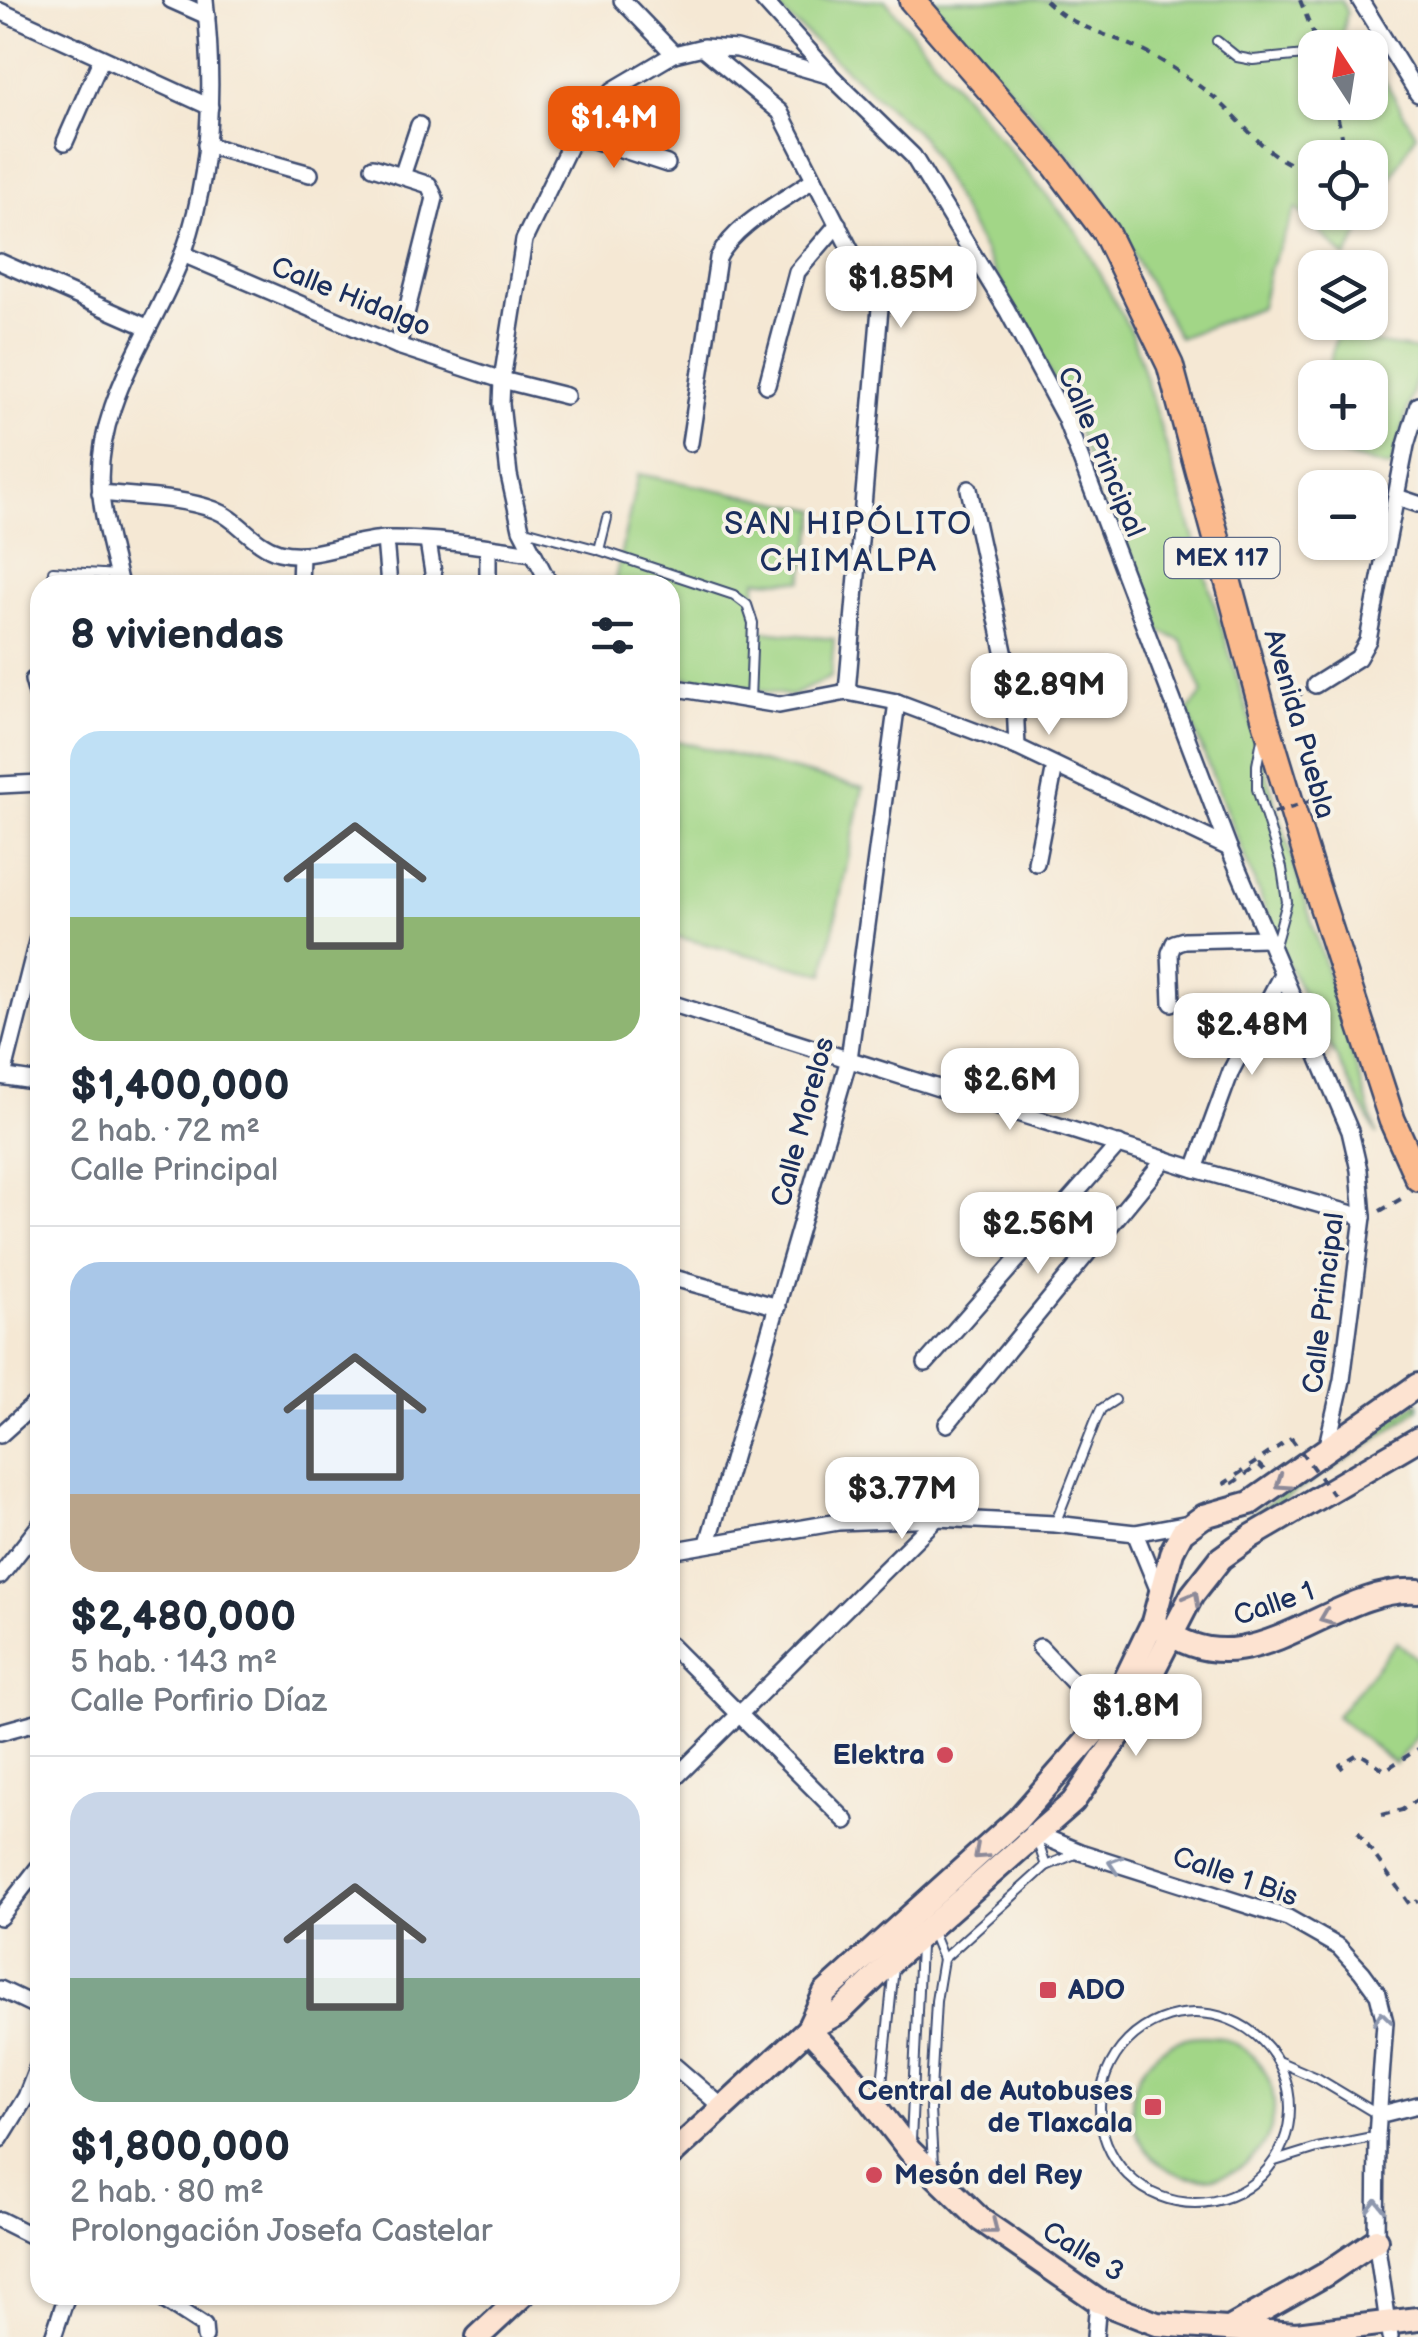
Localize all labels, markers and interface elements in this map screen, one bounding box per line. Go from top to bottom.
north arrow [1298,30,1388,120]
map controls [1298,30,1388,560]
pin: $1.4M [544,86,684,171]
text: $1.4M [570,99,658,138]
button: locate [1298,140,1388,230]
pin: $1.85M [820,246,982,331]
street label: Calle Hidalgo [266,250,436,344]
button: layers [1298,250,1388,340]
text: $1.85M [848,259,954,298]
button: + [1298,360,1388,450]
street label: Calle Principal [1050,362,1152,542]
button: − [1298,470,1388,560]
district label: SAN HIPÓLITO CHIMALPA [724,504,974,581]
road number: MEX 117 [1164,538,1280,578]
icon: filters [585,608,640,663]
text: 8 viviendas [70,610,284,661]
street label: Avenida Puebla [1256,626,1342,822]
pin: $2.89M [968,653,1130,738]
text: $2.89M [993,666,1105,705]
icon: home [265,796,445,976]
pin: $2.48M [1171,993,1333,1078]
text: $2.48M [1196,1006,1308,1045]
street label: Calle Morelos [765,1033,842,1210]
pin: $2.6M [940,1048,1080,1133]
text: $1,400,000 [70,1061,290,1112]
text: $2.6M [963,1061,1057,1100]
text: 2 hab. · 72 m² [70,1112,260,1151]
text: Calle Principal [70,1151,278,1190]
pin: $2.56M [957,1192,1119,1277]
text: $2.56M [982,1205,1094,1244]
street label: Calle Principal [1297,1211,1351,1395]
icon: home [265,1327,445,1507]
pin: $3.77M [821,1457,983,1542]
text: $3.77M [847,1470,957,1509]
one-way arrow [1274,1470,1292,1489]
street label: Calle 1 [1229,1575,1319,1633]
one-way arrow [1180,1590,1200,1608]
text: $2,480,000 [70,1592,296,1643]
one-way arrow [1318,1607,1335,1627]
text: 5 hab. · 143 m² [70,1643,277,1682]
pin: $1.8M [1066,1674,1206,1759]
text: Calle Porfirio Díaz [70,1682,327,1721]
text: $1.8M [1092,1687,1180,1726]
place label: Elektra [833,1739,925,1772]
marker: Elektra [934,1744,956,1766]
street label: Calle 1 Bis [1168,1840,1302,1914]
one-way arrow [973,1841,992,1859]
one-way arrow [1108,1855,1125,1875]
icon: home [265,1857,445,2037]
place label: ADO [1067,1974,1125,2007]
marker: ADO [1037,1979,1059,2001]
one-way arrow [1372,2010,1393,2026]
place label: Central de Autobuses de Tlaxcala [858,2075,1133,2140]
marker: Central de Autobuses de Tlaxcala [1142,2096,1164,2118]
text: $1,800,000 [70,2122,290,2173]
place label: Mesón del Rey [894,2159,1082,2192]
marker: Mesón del Rey [863,2164,885,2186]
text: 2 hab. · 80 m² [70,2173,264,2212]
one-way arrow [1365,2197,1387,2212]
text: Prolongación Josefa Castelar [70,2212,492,2251]
street label: Calle 3 [1036,2215,1130,2289]
one-way arrow [981,2216,999,2234]

